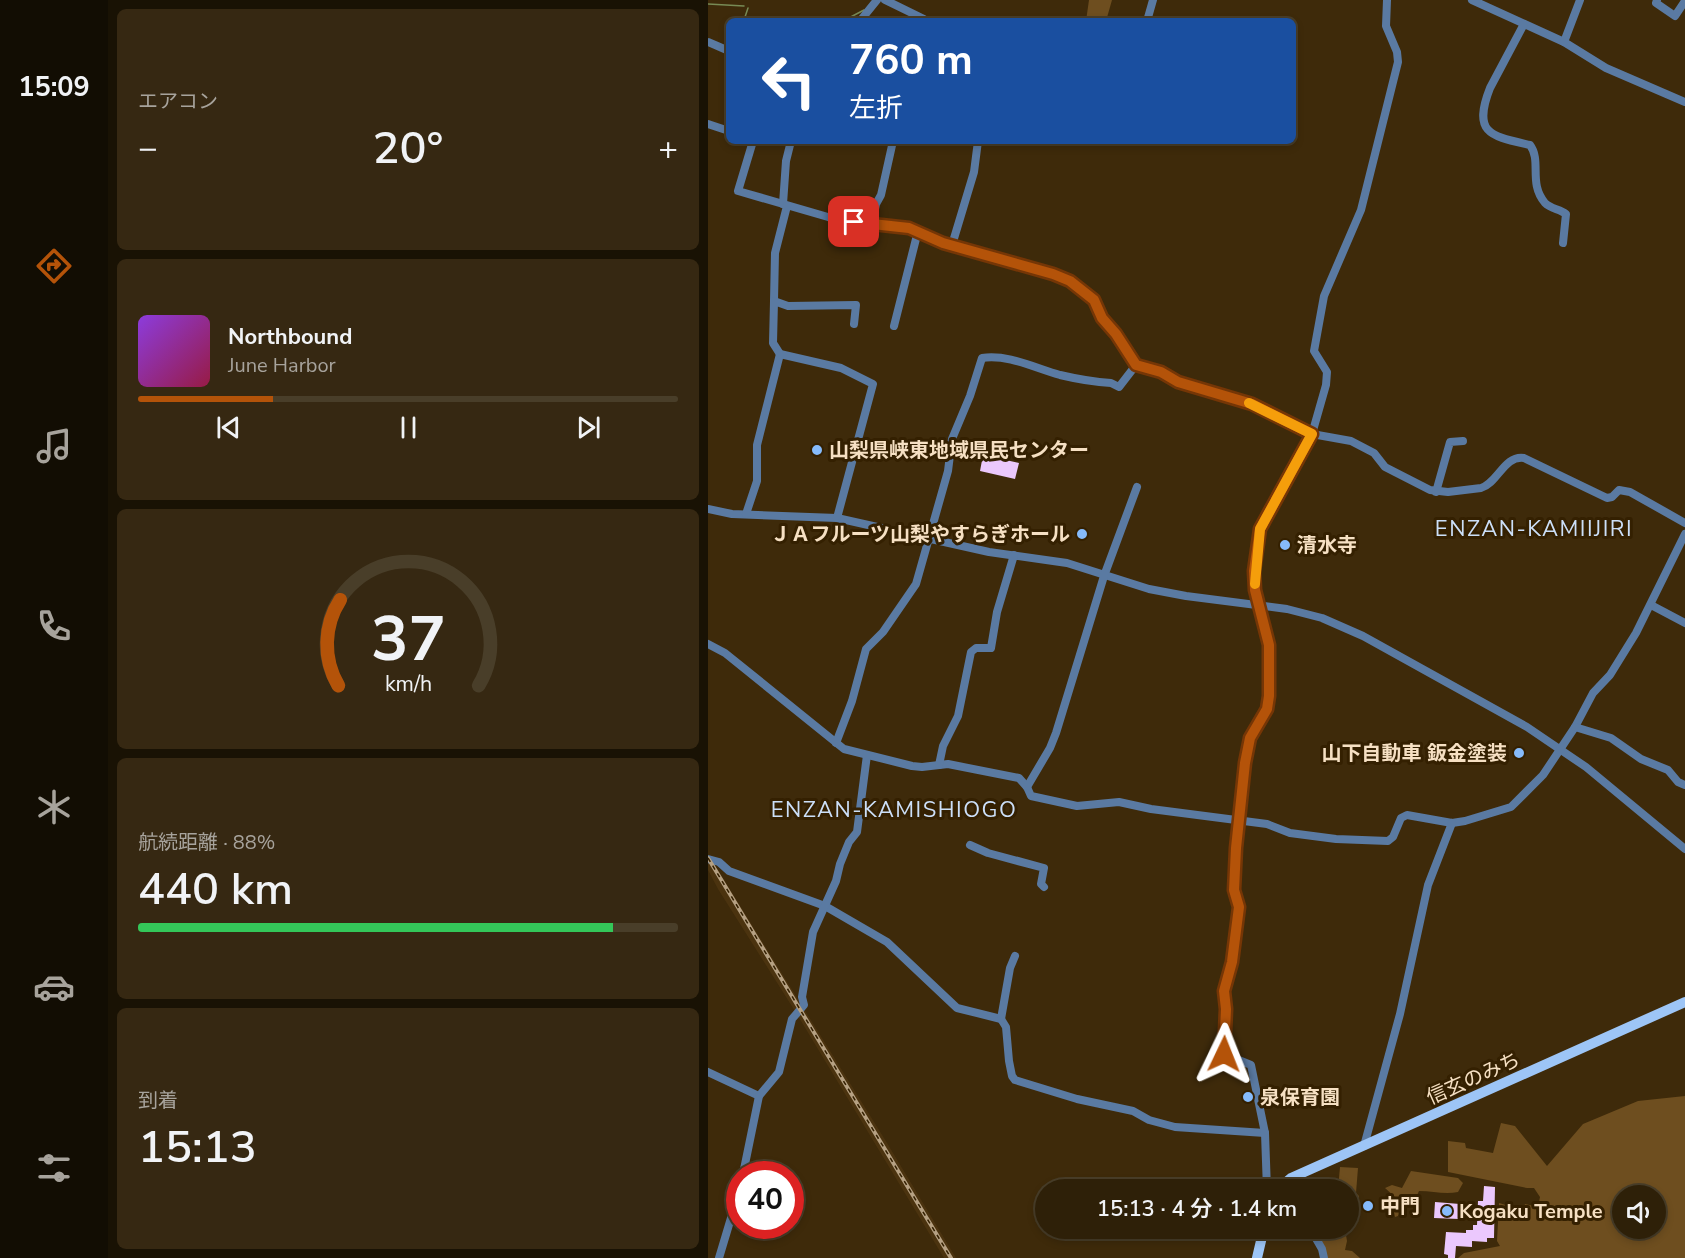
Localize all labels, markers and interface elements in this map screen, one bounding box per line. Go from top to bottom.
text: 760 m [849,32,973,89]
icon: left [750,42,828,120]
text: 15:09 [18,69,90,106]
text: エアコン [138,88,218,115]
text: 左折 [849,90,903,127]
text: 20° [373,118,443,179]
text: − [138,126,158,171]
text: + [658,126,678,171]
pin [828,196,879,247]
icon: arrive [837,205,870,238]
icon: directions [33,245,75,287]
text: Northbound [228,322,352,352]
text: June Harbor [228,352,336,379]
icon: previous [212,411,245,444]
icon: pause [392,411,425,444]
icon: next [572,411,605,444]
icon: music [33,425,75,467]
place label: 山梨県峡東地域県民センター [829,437,1089,464]
marker: 山梨県峡東地域県民センター [810,443,824,457]
district label: ENZAN-KAMIIJIRI [1435,514,1633,544]
place label: ＪＡフルーツ山梨やすらぎホール [770,521,1070,548]
marker: ＪＡフルーツ山梨やすらぎホール [1075,527,1089,541]
place label: 清水寺 [1297,532,1357,559]
marker: 清水寺 [1278,538,1292,552]
text: 37 [371,597,445,682]
icon: phone [33,605,75,647]
text: km/h [384,669,432,699]
place label: 山下自動車 鈑金塗装 [1322,740,1507,767]
marker: 山下自動車 鈑金塗装 [1512,746,1526,760]
icon: climate [33,786,75,828]
district label: ENZAN-KAMISHIOGO [771,795,1017,825]
text: 航続距離 · 88% [138,829,275,856]
text: 440 km [138,859,293,920]
icon: car [33,966,75,1008]
position arrow [1192,1022,1256,1086]
street label: 信玄のみち [1422,1046,1524,1111]
place label: 泉保育園 [1260,1084,1340,1111]
text: 到着 [138,1087,178,1114]
marker: 泉保育園 [1241,1090,1255,1104]
text: 15:13 [138,1117,257,1178]
icon: filters [33,1147,75,1189]
speed limit sign: 40 [726,1161,804,1239]
map controls [1612,1185,1666,1239]
button: sound [1612,1185,1666,1239]
place label: 中門 [1380,1193,1420,1220]
text: 15:13 · 4 分 · 1.4 km [1097,1194,1297,1224]
place label: Kogaku Temple [1459,1198,1603,1225]
marker: 中門 [1361,1199,1375,1213]
marker: Kogaku Temple [1440,1204,1454,1218]

